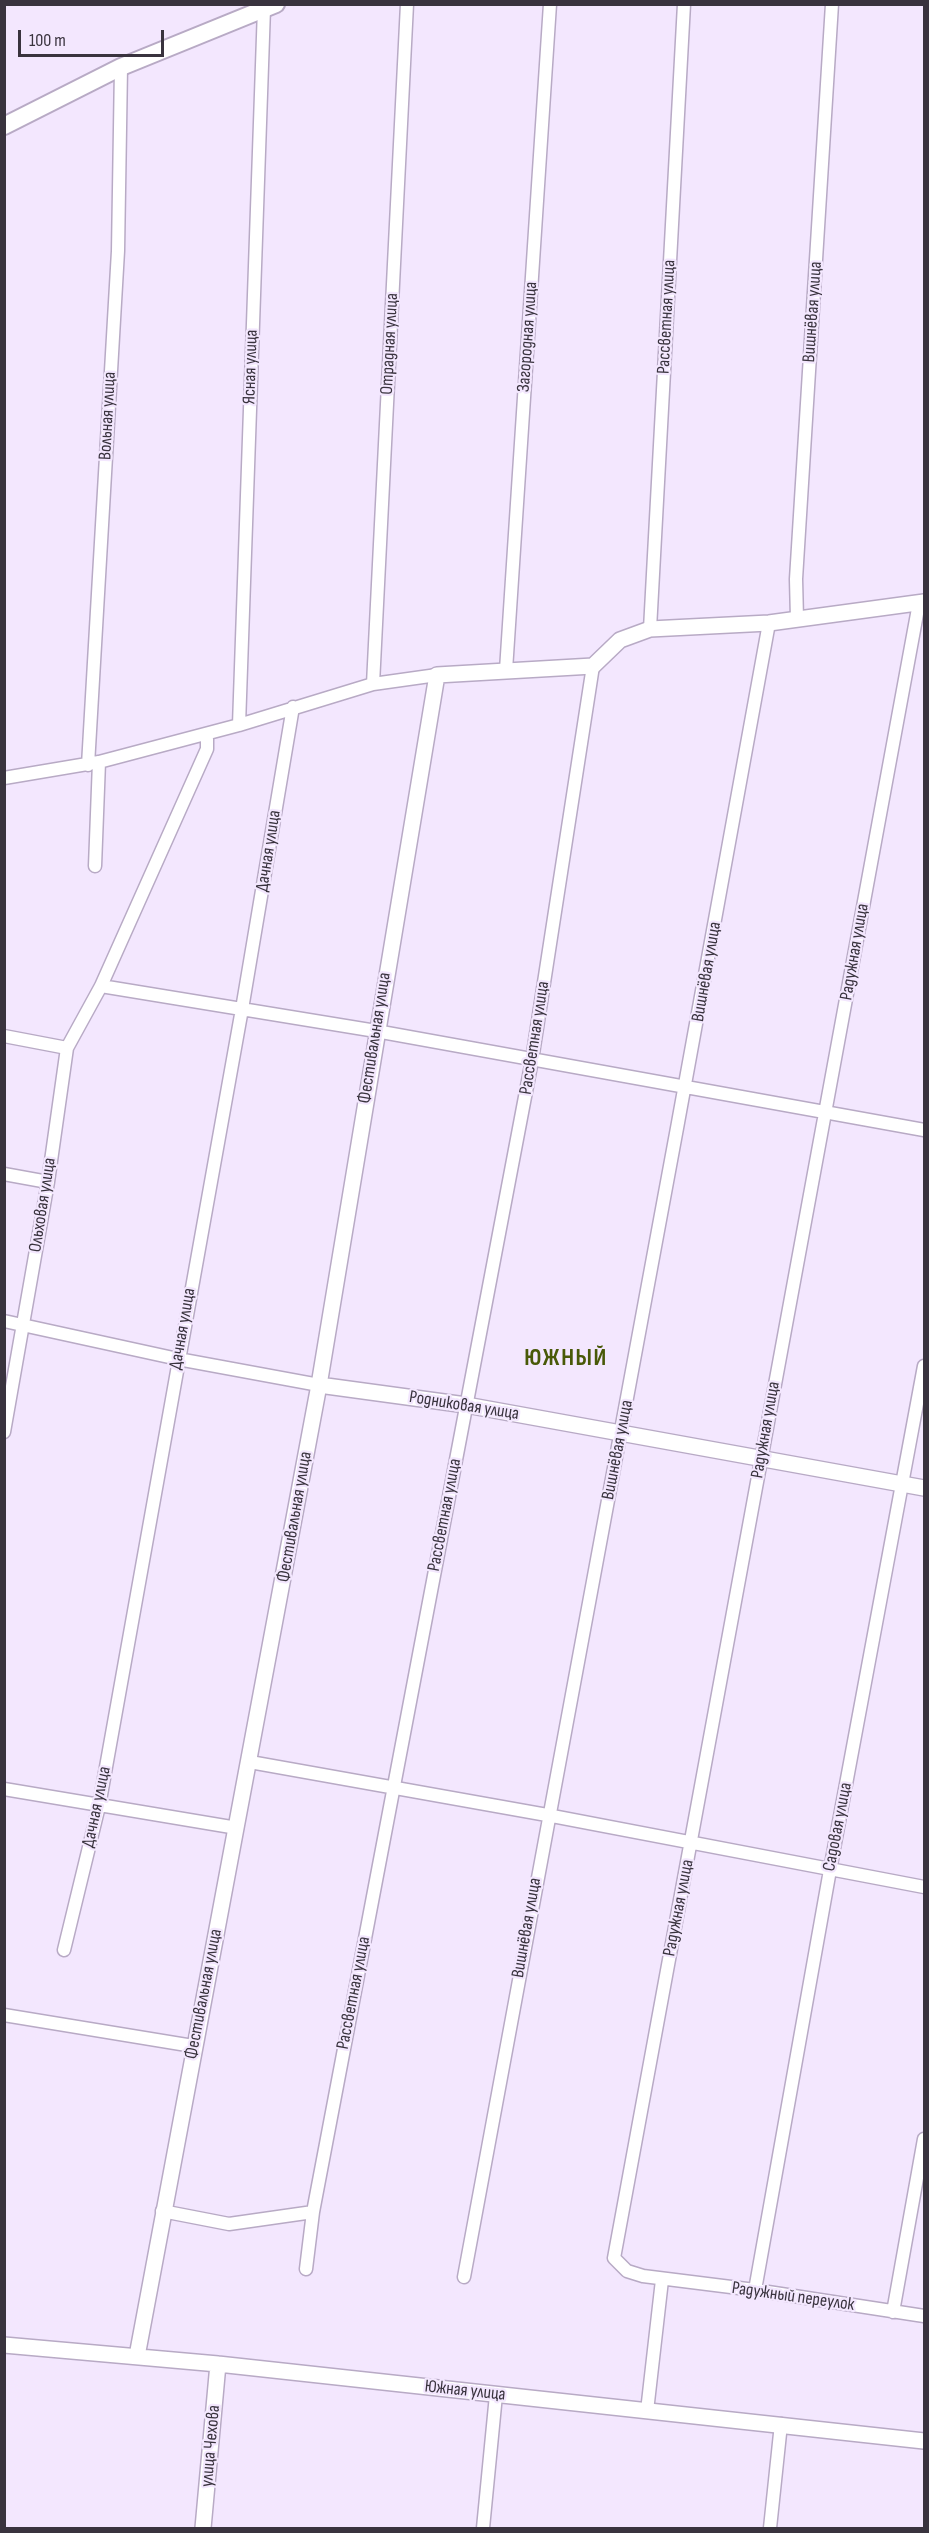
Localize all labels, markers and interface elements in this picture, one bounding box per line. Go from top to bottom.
scale bar [21,18,166,56]
text: 100 m [29,30,66,51]
street label: Рассветная улица [653,259,681,375]
street label: Вишнёвая улица [799,261,827,363]
street label: Загородная улица [513,281,543,393]
street label: Отрадная улица [377,293,403,395]
street label: Ясная улица [239,329,263,405]
street label: Вольная улица [95,371,121,461]
street label: Дачная улица [252,809,286,893]
street label: Радужная улица [836,902,874,1002]
street label: Вишнёвая улица [688,920,726,1024]
street label: Фестивальная улица [354,971,396,1105]
street label: Рассветная улица [515,980,555,1096]
street label: Ольховая улица [25,1156,61,1254]
street label: Дачная улица [165,1287,201,1371]
district label: ЮЖНЫЙ [524,1345,608,1373]
street label: Радужная улица [747,1380,785,1480]
street label: Родниковая улица [407,1387,521,1425]
street label: Вишнёвая улица [598,1398,638,1502]
street label: Фестивальная улица [273,1450,317,1584]
street label: Рассветная улица [423,1457,467,1573]
street label: Дачная улица [78,1765,116,1849]
street label: Садовая улица [819,1781,857,1873]
street label: Радужная улица [659,1858,699,1958]
street label: Вишнёвая улица [508,1876,546,1980]
street label: Фестивальная улица [181,1927,227,2061]
street label: Рассветная улица [332,1935,376,2051]
street label: Радужный переулок [730,2278,856,2316]
street label: Южная улица [423,2376,507,2406]
street label: улица Чехова [197,2404,225,2488]

